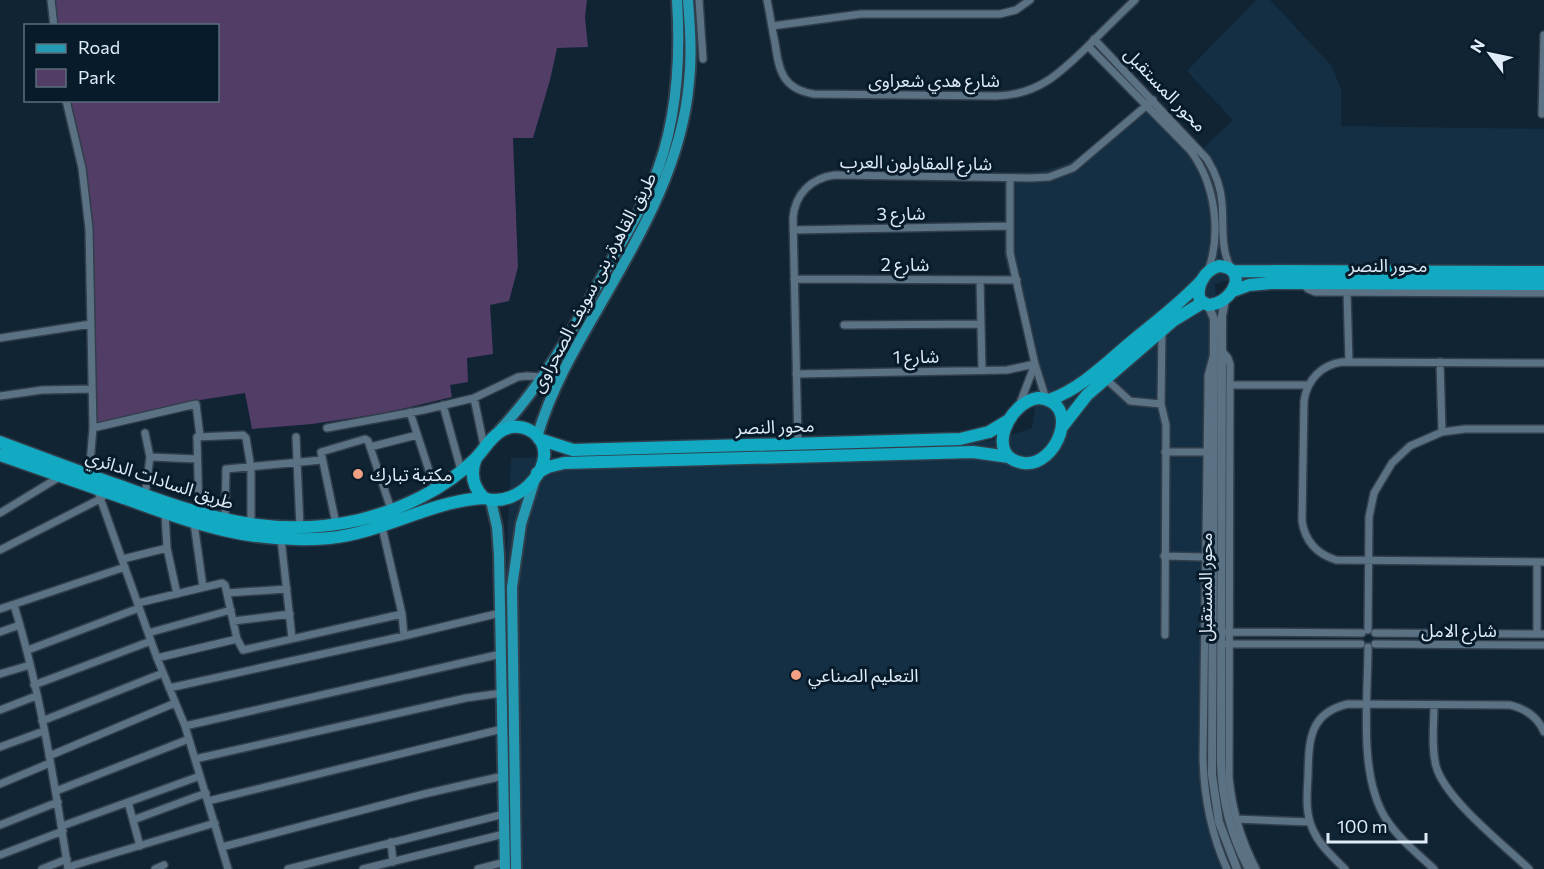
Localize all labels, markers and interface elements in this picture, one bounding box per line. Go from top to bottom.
legend [24,24,219,102]
north arrow [1460,24,1520,84]
text: Road [78,36,120,58]
text: N [1466,36,1488,56]
street label: محور المستقبل [1119,42,1212,137]
text: Park [78,66,116,88]
street label: شارع هدي شعراوى [868,69,1000,95]
street label: شارع المقاولون العرب [840,150,992,178]
street label: طريق القاهرة, بنى سويف الصحراوى [526,168,661,396]
street label: شارع 3 [876,202,926,228]
street label: شارع 2 [881,253,929,279]
street label: محور النصر [1348,254,1427,277]
street label: شارع 1 [893,345,939,371]
street label: محور النصر [734,414,815,439]
street label: طريق السادات الدائري [82,445,237,516]
place label: مكتبة تبارك [370,463,453,486]
marker: مكتبة تبارك [351,467,365,481]
street label: محور المستقبل [1194,532,1217,642]
street label: شارع الامل [1421,619,1497,645]
place label: التعليم الصناعي [808,664,919,689]
marker: التعليم الصناعي [789,668,803,682]
scale bar [1328,806,1426,844]
text: 100 m [1337,815,1387,837]

